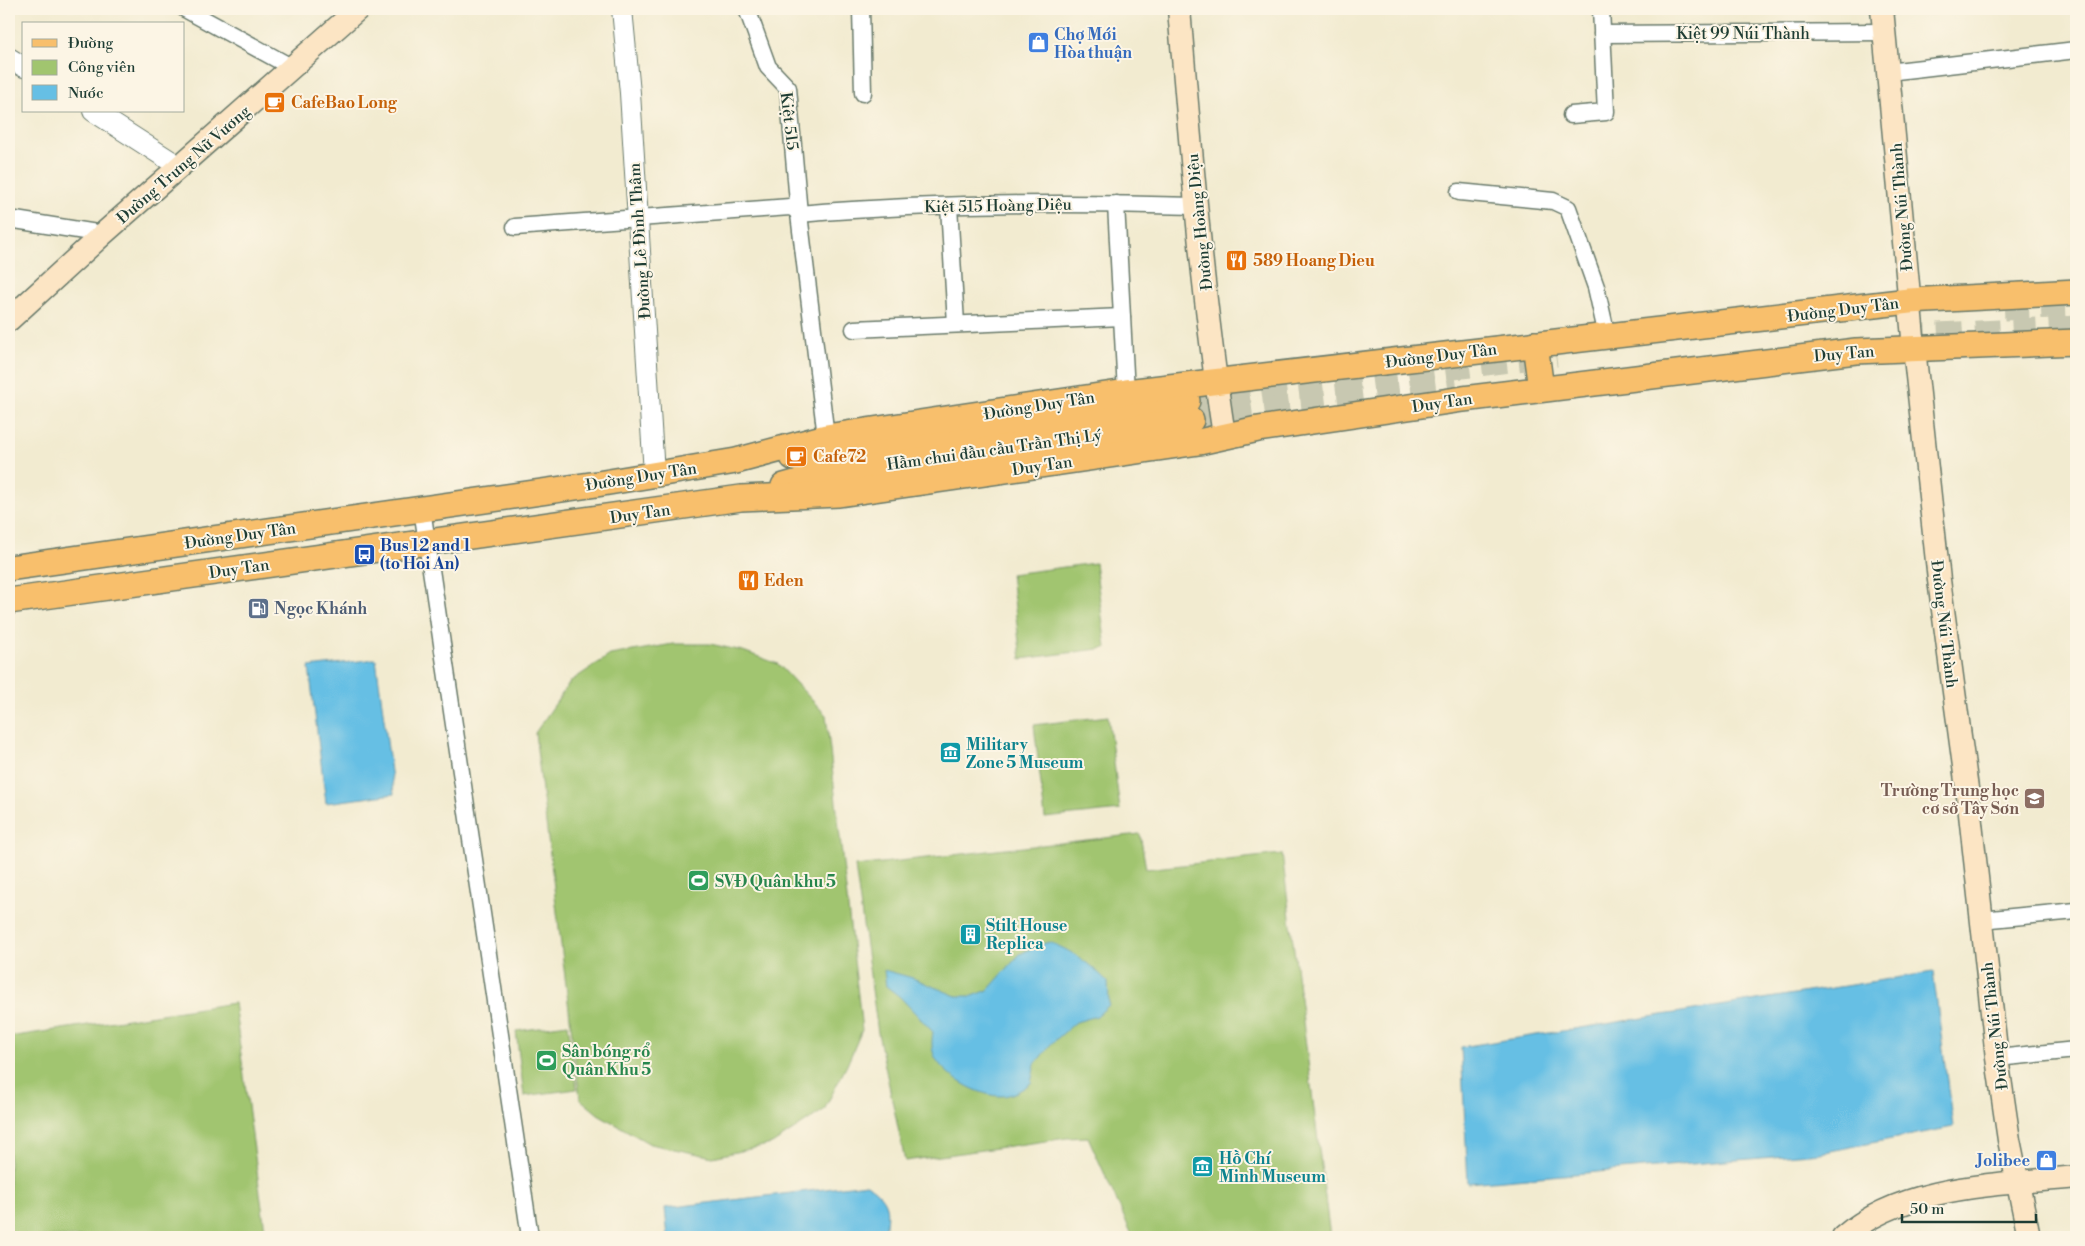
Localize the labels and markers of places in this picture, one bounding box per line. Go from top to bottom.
place label: Chợ Mới Hòa thuận [1054,25,1132,63]
shop icon: Chợ Mới Hòa thuận [1026,31,1050,55]
cafe icon: CafeBao Long [263,90,287,114]
place label: CafeBao Long [291,93,398,113]
restaurant icon: 589 Hoang Dieu [1225,248,1249,272]
place label: 589 Hoang Dieu [1253,251,1375,271]
cafe icon: Cafe72 [785,444,809,468]
place label: Cafe72 [813,447,866,467]
place label: Bus 12 and 1 (to Hoi An) [380,536,471,574]
bus stop icon: Bus 12 and 1 (to Hoi An) [352,542,376,566]
restaurant icon: Eden [736,568,760,592]
place label: Eden [764,571,804,591]
fuel station icon: Ngọc Khánh [246,596,270,620]
place label: Ngọc Khánh [274,599,367,619]
place label: Military Zone 5 Museum [966,735,1084,773]
museum icon: Military Zone 5 Museum [938,741,962,765]
place label: Trường Trung học cơ sở Tây Sơn [1881,781,2019,819]
school or university icon: Trường Trung học cơ sở Tây Sơn [2023,787,2047,811]
sports icon: SVĐ Quân khu 5 [687,869,711,893]
place label: SVĐ Quân khu 5 [715,872,836,892]
place label: Stilt House Replica [986,916,1068,954]
building icon: Stilt House Replica [958,922,982,946]
place label: Sân bóng rổ Quân Khu 5 [562,1042,651,1080]
sports icon: Sân bóng rổ Quân Khu 5 [534,1048,558,1072]
shop icon: Jolibee [2034,1148,2058,1172]
place label: Hồ Chí Minh Museum [1219,1149,1326,1187]
place label: Jolibee [1975,1151,2030,1171]
museum icon: Hồ Chí Minh Museum [1191,1155,1215,1179]

